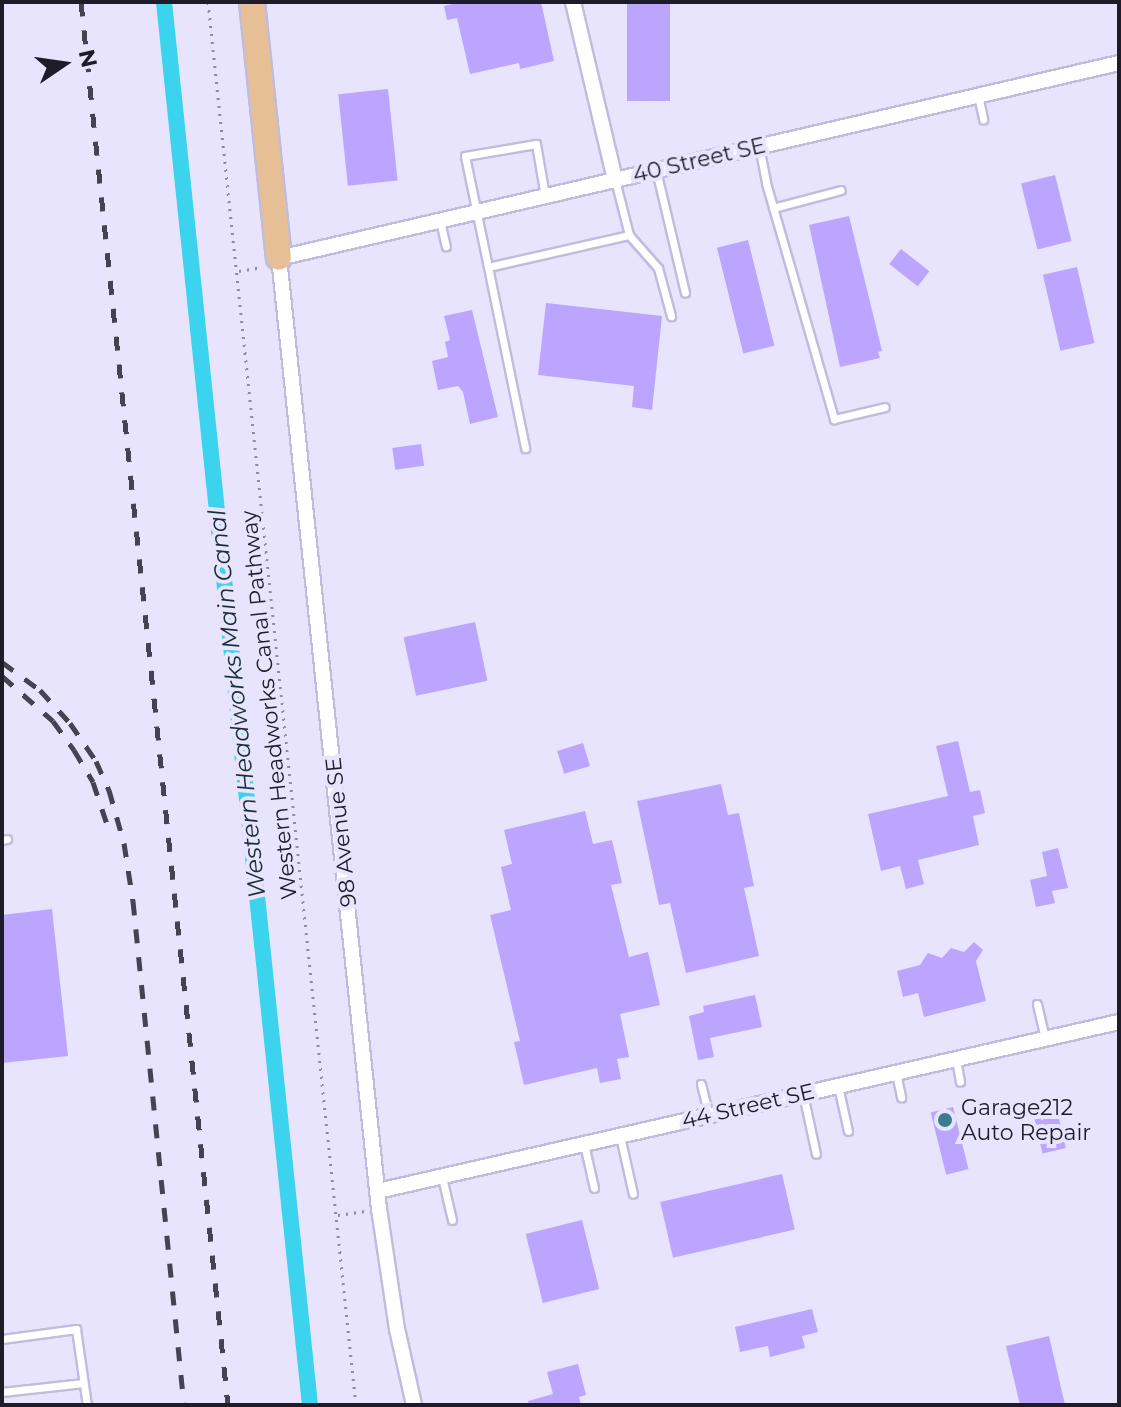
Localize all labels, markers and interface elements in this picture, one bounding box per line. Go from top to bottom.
north arrow [24,24,104,104]
text: N [73,47,103,70]
street label: 40 Street SE [630,132,768,188]
water label: Western Headworks Main Canal [202,508,272,900]
street label: Western Headworks Canal Pathway [235,509,303,901]
street label: 98 Avenue SE [320,756,362,908]
street label: 44 Street SE [679,1078,817,1134]
place label: Garage212 Auto Repair [961,1094,1091,1146]
marker: Garage212 Auto Repair [936,1111,954,1129]

